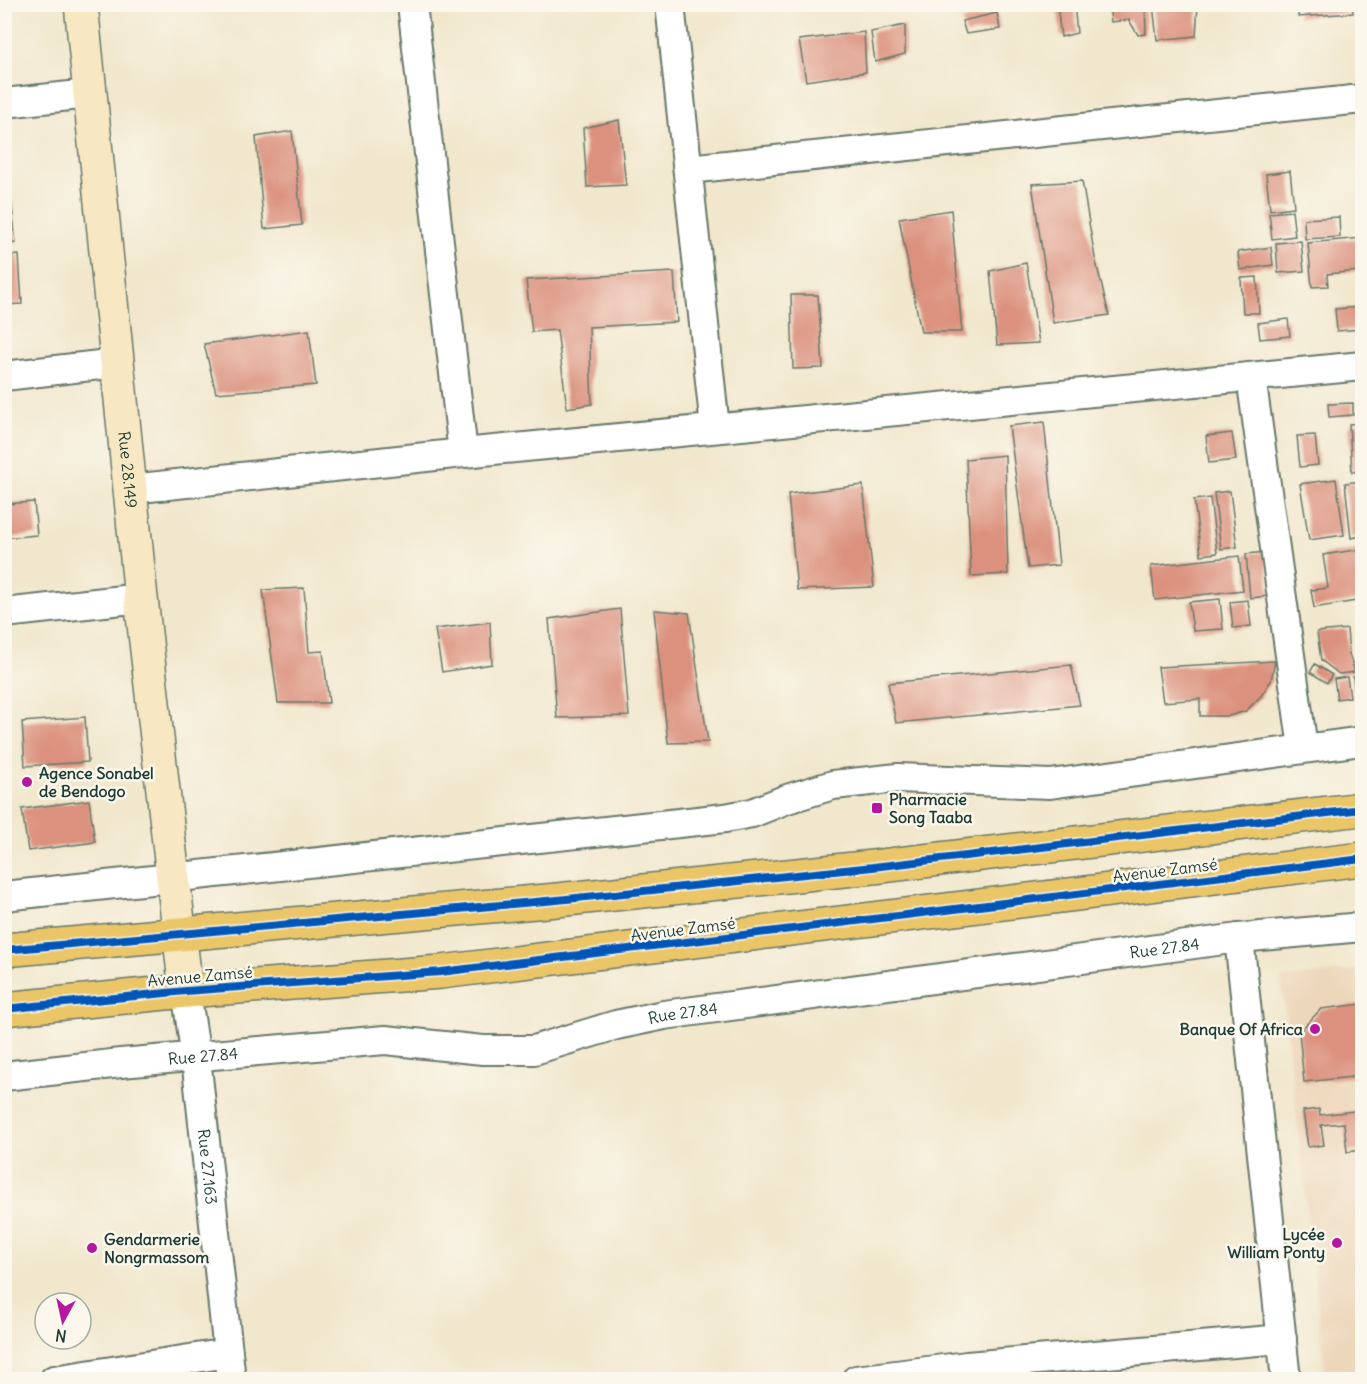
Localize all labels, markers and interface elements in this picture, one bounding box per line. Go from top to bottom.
street label: Rue 28.149 [114,430,142,509]
place label: Agence Sonabel de Bendogo [39,763,154,802]
marker: Agence Sonabel de Bendogo [20,775,34,789]
place label: Pharmacie Song Taaba [889,789,972,828]
marker: Pharmacie Song Taaba [870,801,884,815]
street label: Avenue Zamsé [1112,854,1218,886]
street label: Avenue Zamsé [630,913,736,945]
street label: Rue 27.84 [1128,933,1201,963]
street label: Avenue Zamsé [147,961,253,991]
street label: Rue 27.84 [646,998,719,1028]
place label: Banque Of Africa [1179,1019,1303,1040]
marker: Banque Of Africa [1308,1022,1322,1036]
street label: Rue 27.84 [167,1043,239,1069]
street label: Rue 27.163 [194,1128,222,1205]
place label: Lycée William Ponty [1227,1224,1325,1263]
place label: Gendarmerie Nongrmassom [104,1229,209,1268]
marker: Lycée William Ponty [1330,1236,1344,1250]
marker: Gendarmerie Nongrmassom [85,1241,99,1255]
north arrow [33,1291,93,1351]
text: N [54,1325,68,1347]

